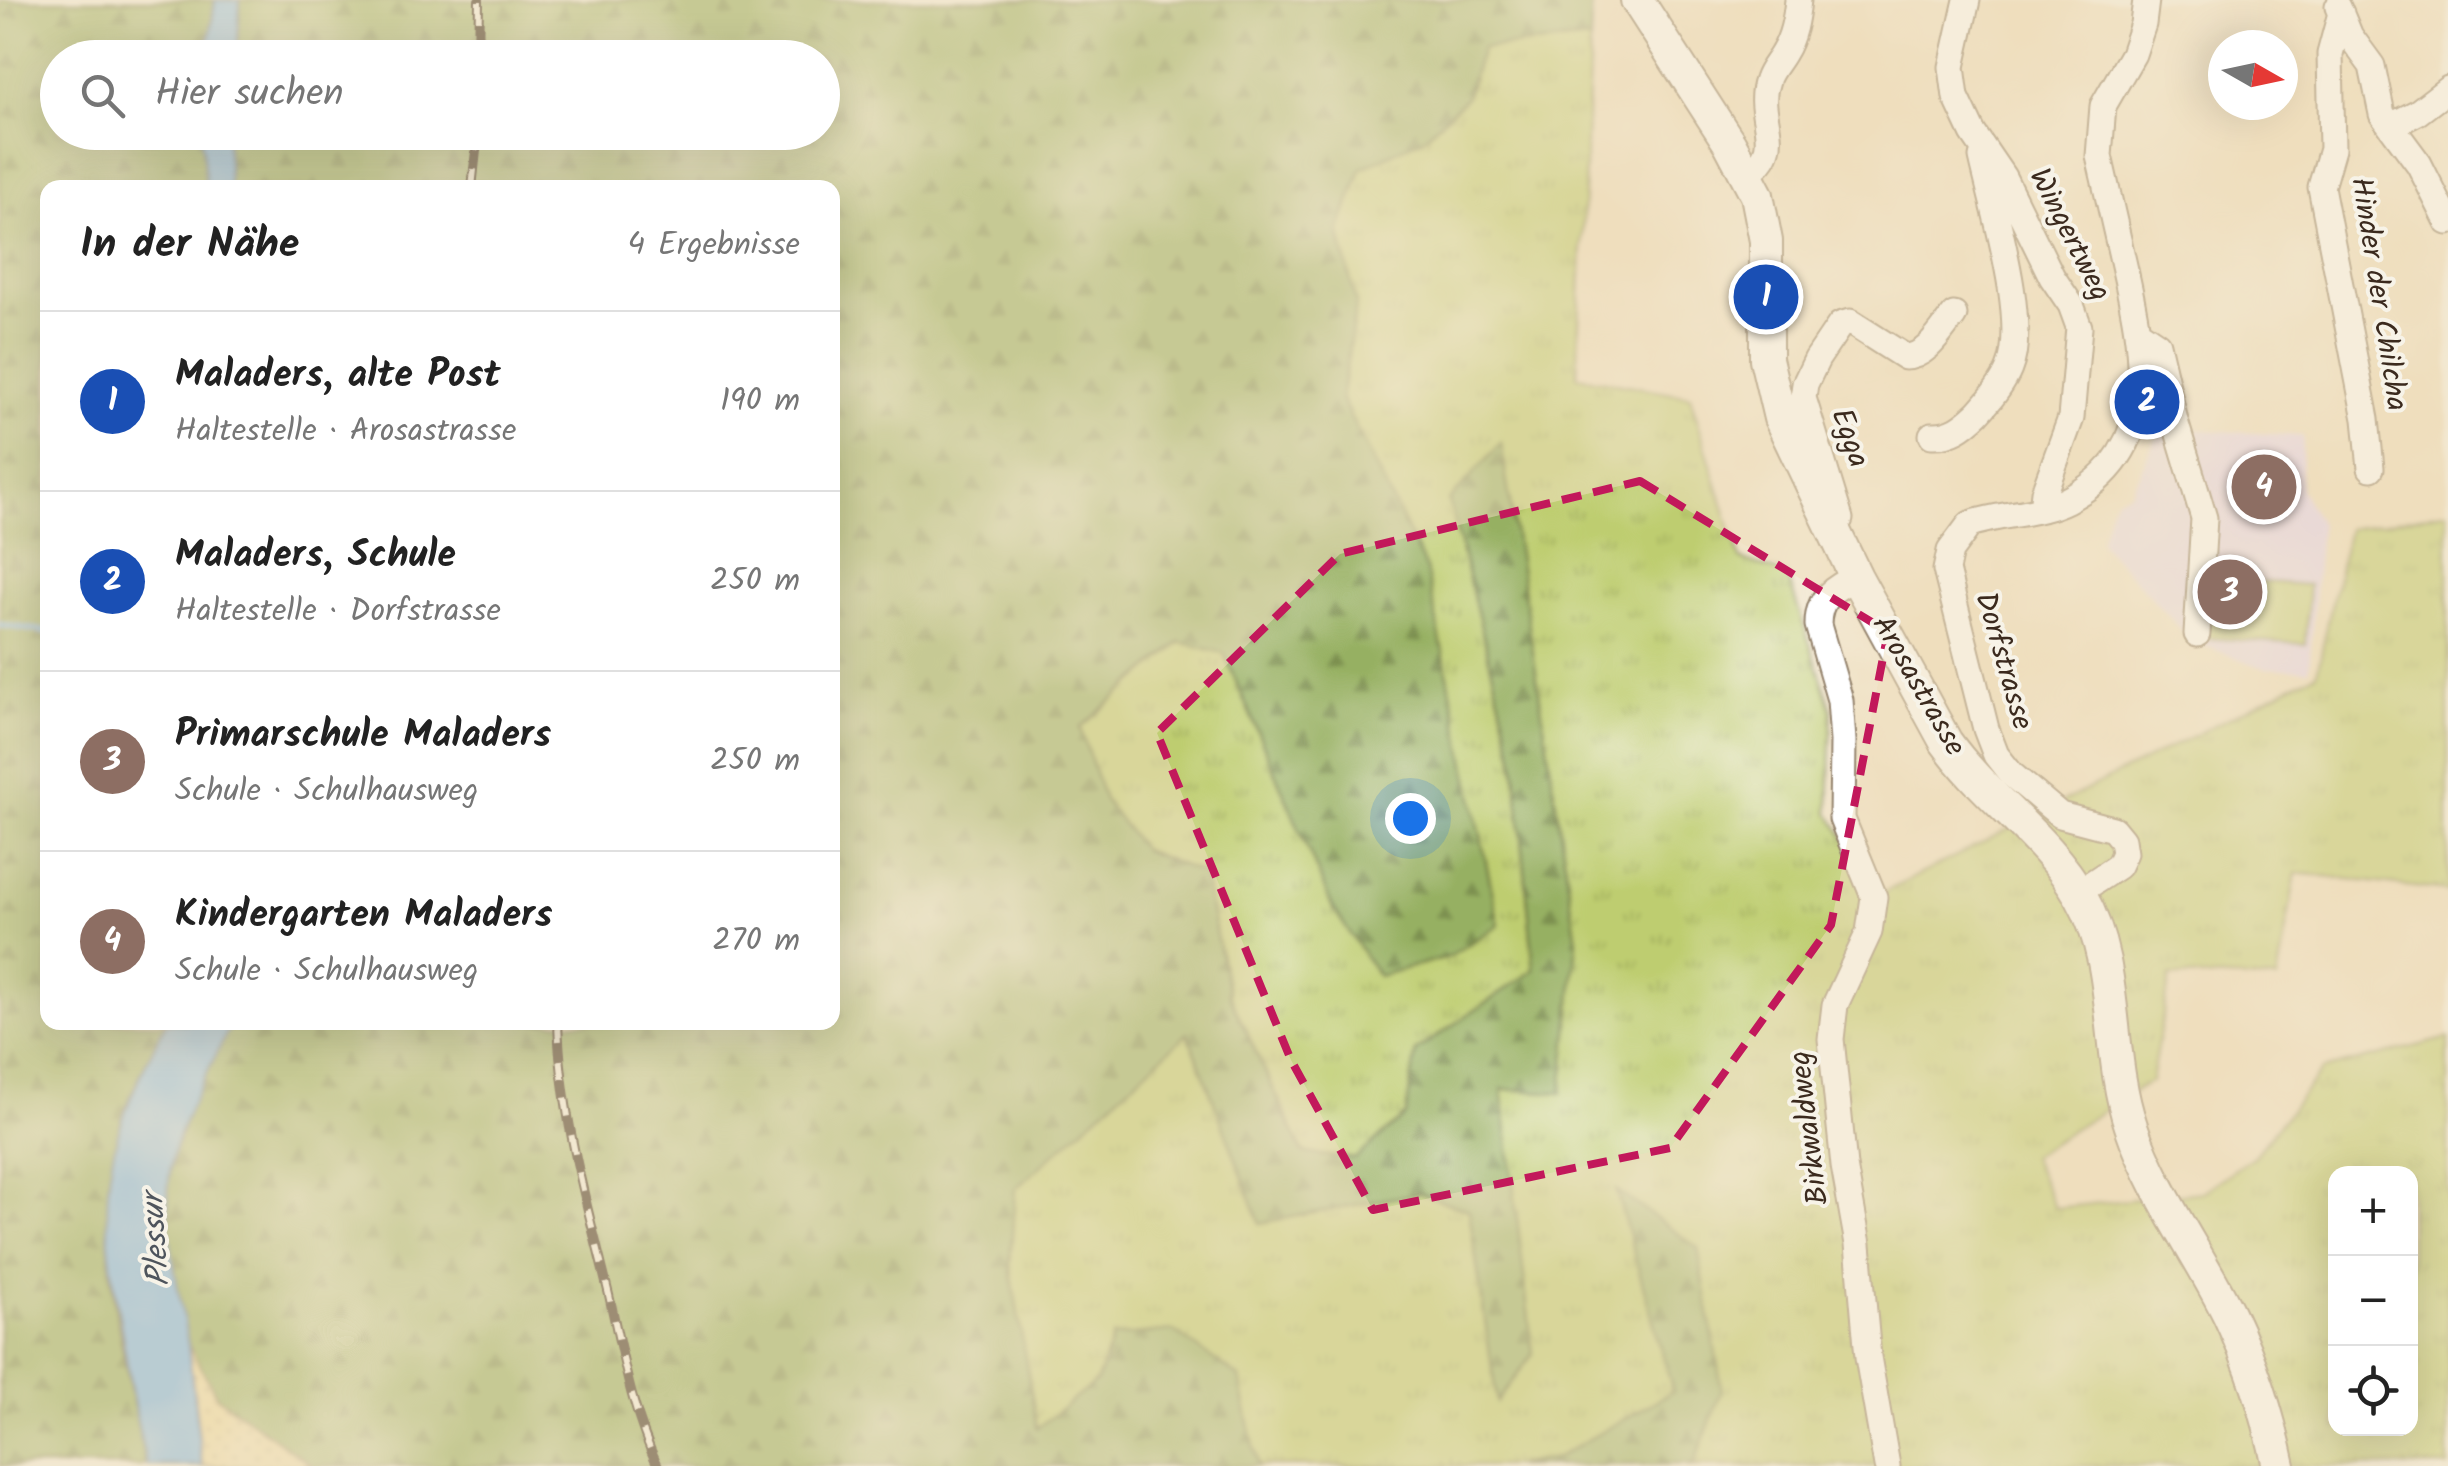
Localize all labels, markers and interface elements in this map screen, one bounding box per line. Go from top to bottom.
north arrow [2208,30,2298,120]
search box [40,40,840,150]
text: Hier suchen [155,65,344,125]
icon: search [75,68,130,123]
street label: Wingertweg [2015,160,2123,310]
street label: Hinder der Chilcha [2336,174,2420,414]
text: In der Nähe [80,212,299,279]
text: 4 Ergebnisse [627,220,800,271]
pin: 1 [1734,260,1798,334]
text: Maladers, alte Post [175,346,501,406]
pin: 2 [2114,364,2180,440]
text: 1 [108,376,117,427]
text: 190 m [720,376,800,427]
street label: Egga [1817,402,1881,474]
text: Haltestelle · Arosastrasse [175,406,516,457]
pin: 4 [2232,450,2296,524]
text: Maladers, Schule [175,526,456,586]
pin: 3 [2198,554,2262,630]
text: 2 [103,556,122,607]
text: 250 m [710,556,800,607]
text: Haltestelle · Dorfstrasse [175,586,501,637]
street label: Dorfstrasse [1960,586,2046,736]
street label: Arosastrasse [1858,606,1978,766]
text: Primarschule Maladers [175,706,551,766]
text: 3 [104,736,121,787]
text: 250 m [710,736,800,787]
text: Schule · Schulhausweg [175,766,478,817]
your location [1385,793,1436,844]
text: Kindergarten Maladers [175,886,553,946]
text: 4 [104,916,121,967]
text: 270 m [712,916,800,967]
text: Schule · Schulhausweg [175,946,478,997]
street label: Birkwaldweg [1777,1048,1843,1208]
map controls [2328,1166,2418,1436]
button: + [2328,1166,2418,1256]
water label: Plessur [128,1186,186,1288]
button: − [2328,1256,2418,1346]
button: locate [2328,1346,2418,1436]

